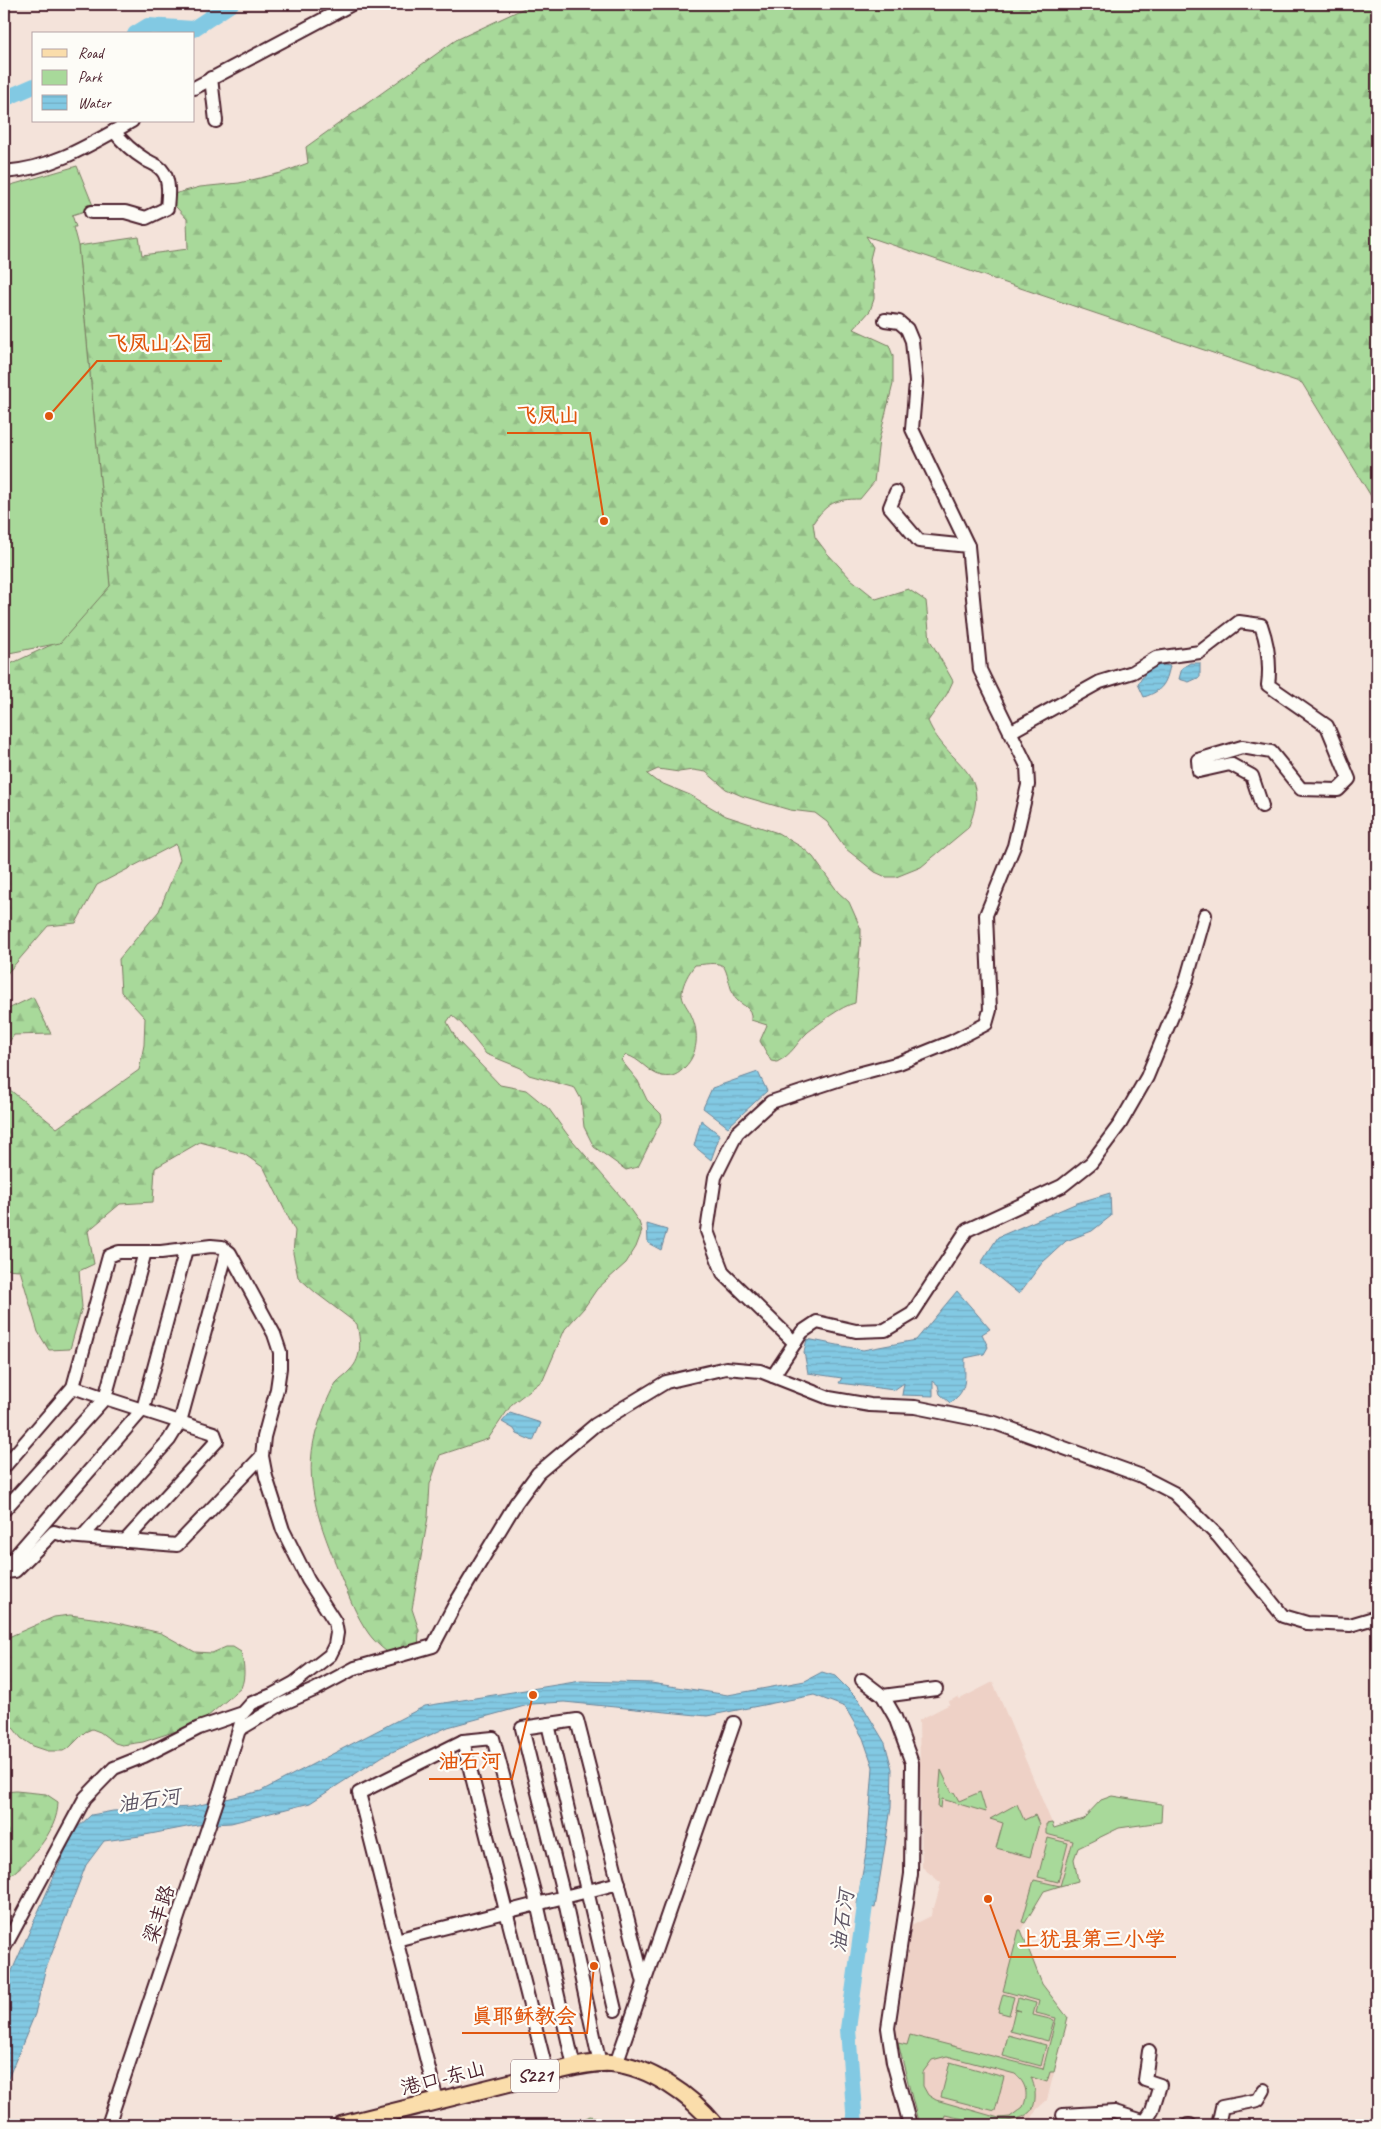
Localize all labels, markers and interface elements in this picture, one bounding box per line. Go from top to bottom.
legend [32,32,195,122]
text: Road [78,44,105,63]
text: Park [78,68,103,87]
text: Water [78,94,112,113]
callout: 飞凤山公园 [97,325,222,361]
text: 飞凤山公园 [108,330,213,356]
callout: 飞凤山 [507,397,590,433]
text: 飞凤山 [517,402,580,428]
callout: 油石河 [429,1743,512,1779]
text: 油石河 [439,1748,502,1774]
water label: 油石河 [116,1782,185,1817]
street label: 梁丰路 [138,1881,180,1946]
water label: 油石河 [825,1885,860,1954]
callout: 上犹县第三小学 [1009,1921,1176,1957]
text: 上犹县第三小学 [1019,1926,1166,1952]
callout: 真耶稣教会 [462,1997,587,2033]
text: 真耶稣教会 [472,2003,577,2029]
street label: 港口-东山 [398,2055,488,2101]
road number: S221 [511,2060,559,2092]

